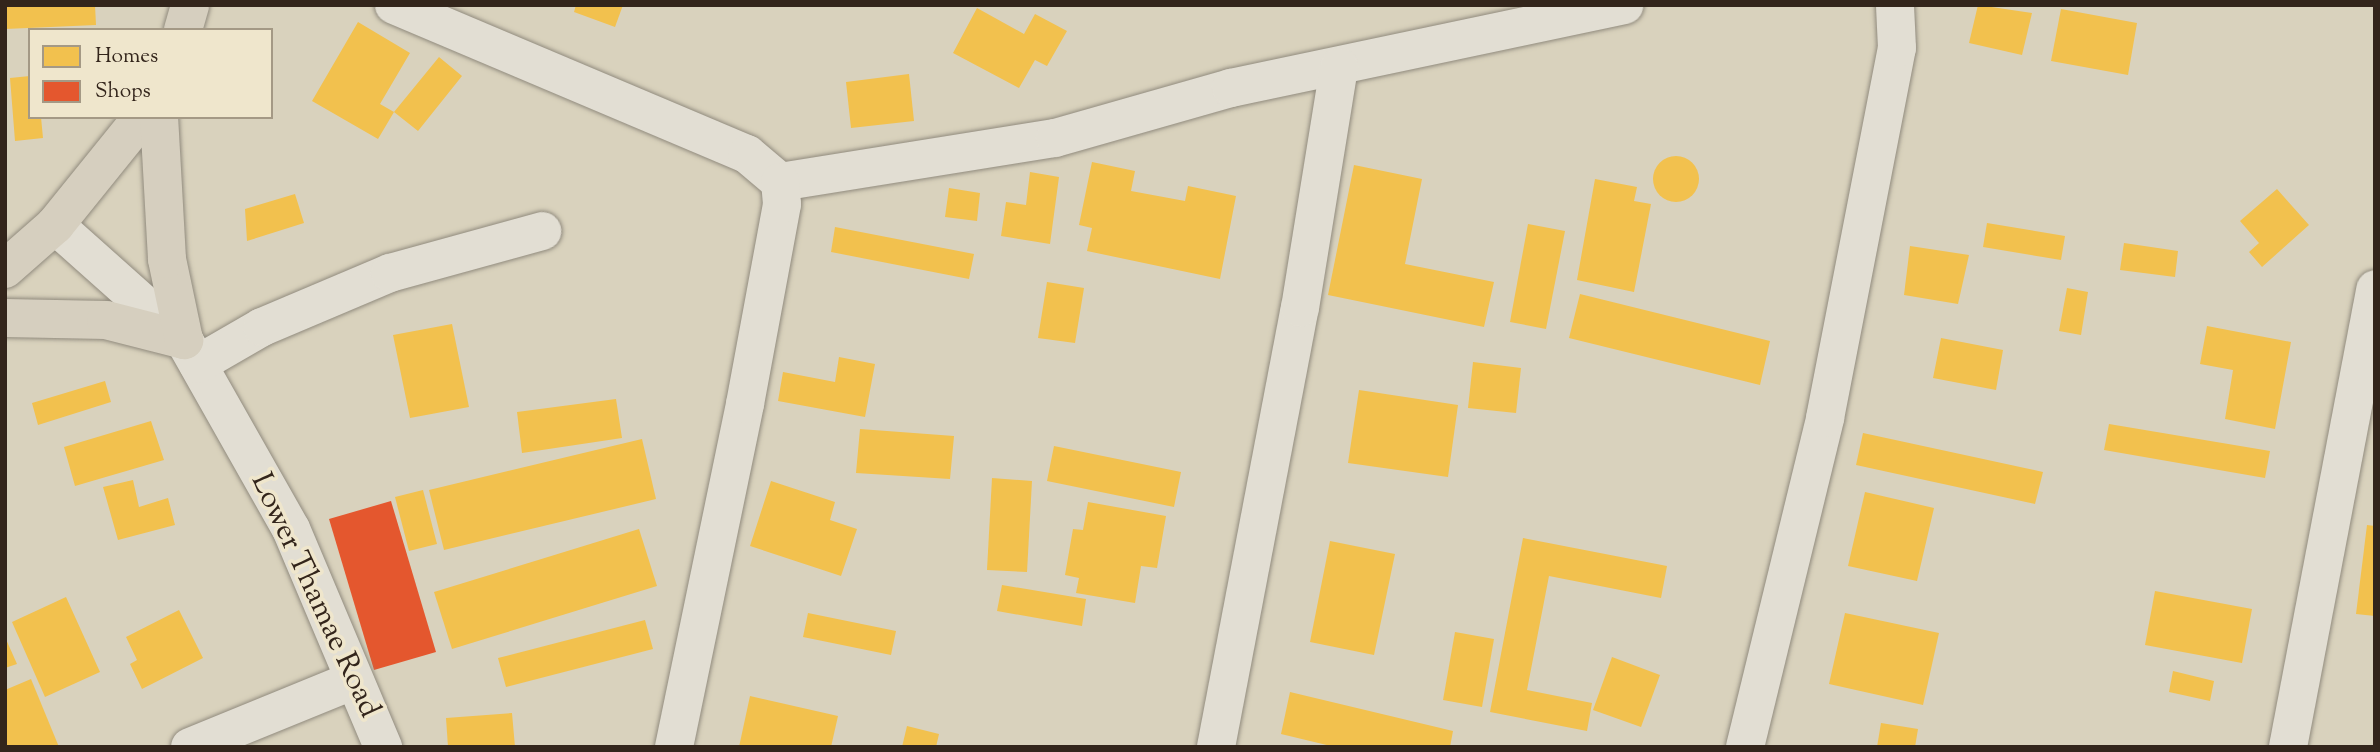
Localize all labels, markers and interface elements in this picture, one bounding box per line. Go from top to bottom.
legend [28,28,273,119]
text: Homes [95,42,158,72]
text: Shops [95,77,151,107]
street label: Lower Thamae Road [242,468,386,724]

